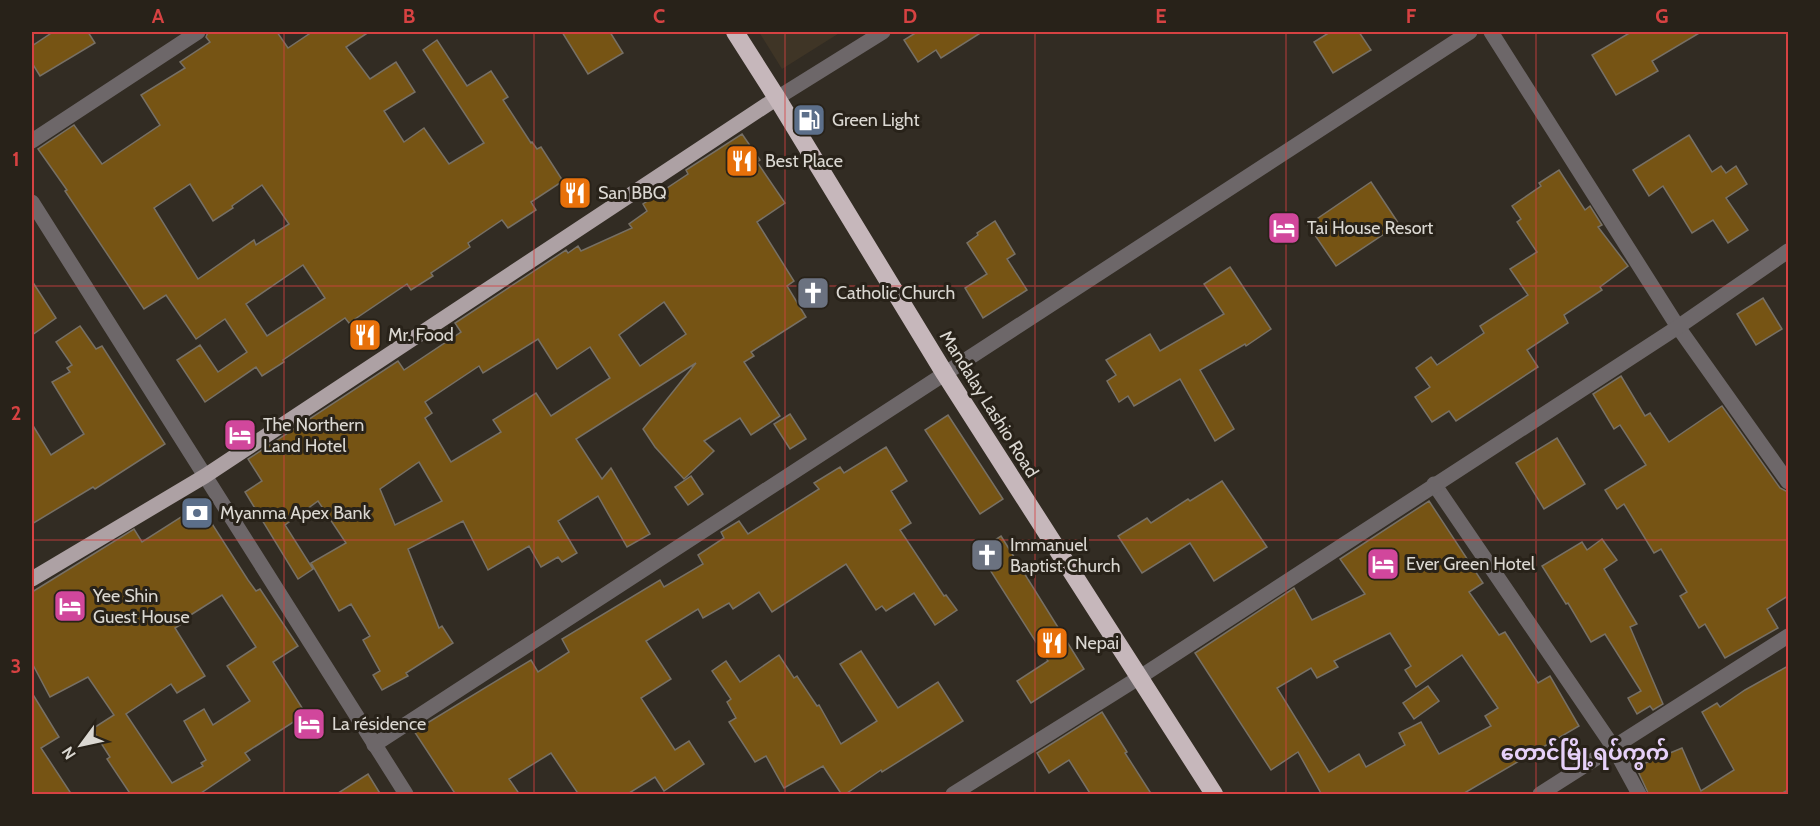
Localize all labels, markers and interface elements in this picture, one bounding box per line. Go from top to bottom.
text: A [152,4,165,28]
text: B [403,4,415,28]
text: C [653,4,665,28]
text: D [903,4,917,28]
text: E [1155,4,1167,28]
text: F [1406,4,1417,28]
text: G [1655,4,1669,28]
fuel station icon: Green Light [791,102,827,138]
place label: Green Light [832,109,919,131]
restaurant icon: Best Place [724,143,760,179]
text: 1 [12,147,20,171]
place label: Best Place [765,150,843,172]
restaurant icon: San BBQ [557,175,593,211]
place label: San BBQ [598,182,667,204]
hotel icon: Tai House Resort [1266,210,1302,246]
place label: Tai House Resort [1307,217,1433,239]
church icon: Catholic Church [795,275,831,311]
place label: Catholic Church [836,282,955,304]
restaurant icon: Mr. Food [347,317,383,353]
place label: Mr. Food [388,324,454,346]
street label: Mandalay Lashio Road [935,326,1043,482]
text: 2 [11,401,21,425]
place label: The Northern Land Hotel [263,414,364,457]
hotel icon: The Northern Land Hotel [222,417,258,453]
bank icon: Myanma Apex Bank [179,495,215,531]
place label: Myanma Apex Bank [220,502,372,524]
place label: Immanuel Baptist Church [1010,534,1120,577]
church icon: Immanuel Baptist Church [969,537,1005,573]
hotel icon: Ever Green Hotel [1365,546,1401,582]
place label: Ever Green Hotel [1406,553,1536,575]
place label: Yee Shin Guest House [92,585,190,628]
hotel icon: Yee Shin Guest House [52,588,88,624]
restaurant icon: Nepai [1034,625,1070,661]
place label: Nepai [1075,632,1119,654]
text: 3 [11,654,21,678]
hotel icon: La résidence [291,706,327,742]
place label: La résidence [332,713,426,735]
north arrow [51,715,111,775]
district label: တောင်မြို့ရပ်ကွက် [1501,737,1669,770]
text: N [58,743,80,763]

